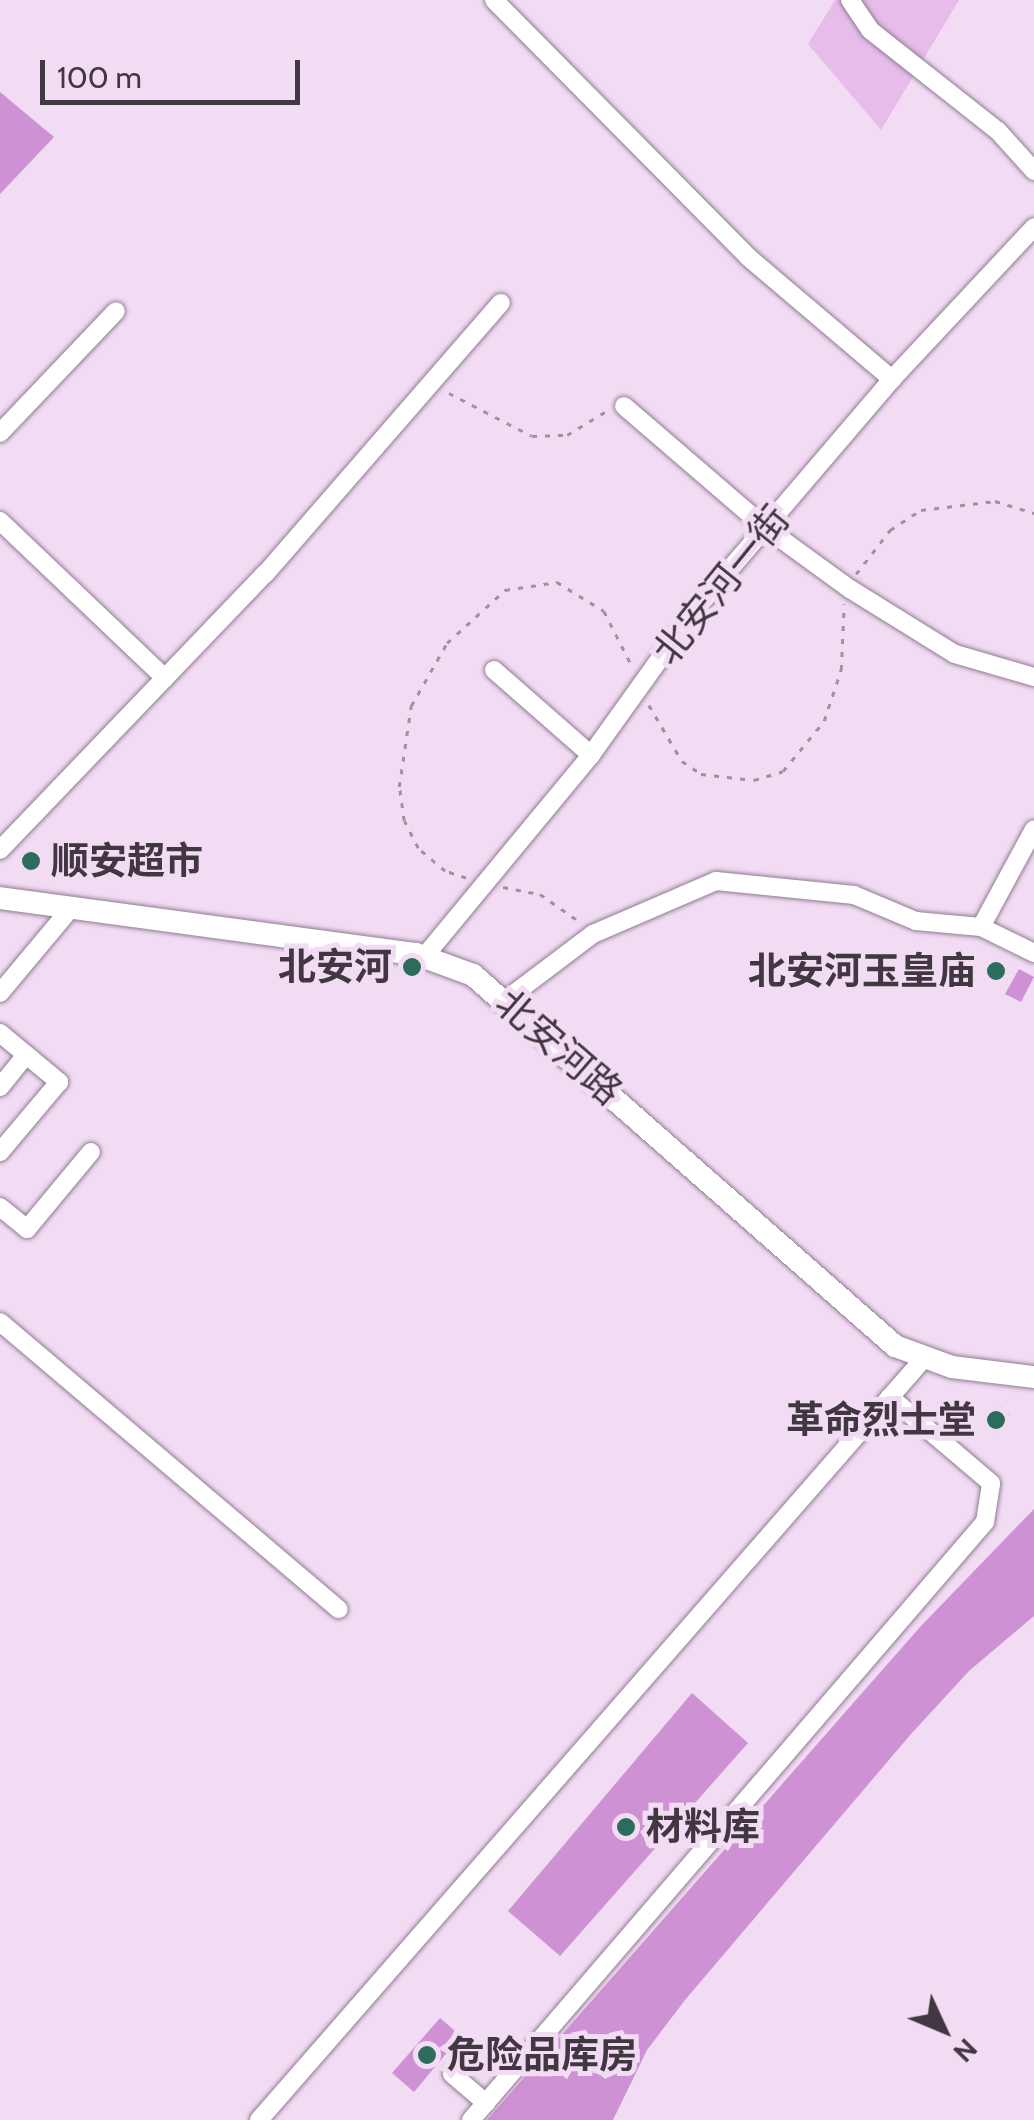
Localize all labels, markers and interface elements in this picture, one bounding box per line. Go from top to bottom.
scale bar [45,40,305,102]
text: 100 m [57,59,142,96]
street label: 北安河一街 [643,497,799,673]
place label: 顺安超市 [51,838,203,884]
marker: 顺安超市 [20,850,42,872]
place label: 北安河 [278,944,392,990]
place label: 北安河玉皇庙 [748,948,976,994]
marker: 北安河 [401,956,423,978]
marker: 北安河玉皇庙 [985,960,1007,982]
street label: 北安河路 [487,980,631,1114]
place label: 革命烈士堂 [786,1397,976,1443]
marker: 革命烈士堂 [985,1409,1007,1431]
place label: 材料库 [646,1804,760,1850]
marker: 材料库 [615,1816,637,1838]
north arrow [894,1980,994,2080]
place label: 危险品库房 [447,2032,637,2078]
text: N [946,2032,985,2070]
marker: 危险品库房 [416,2044,438,2066]

